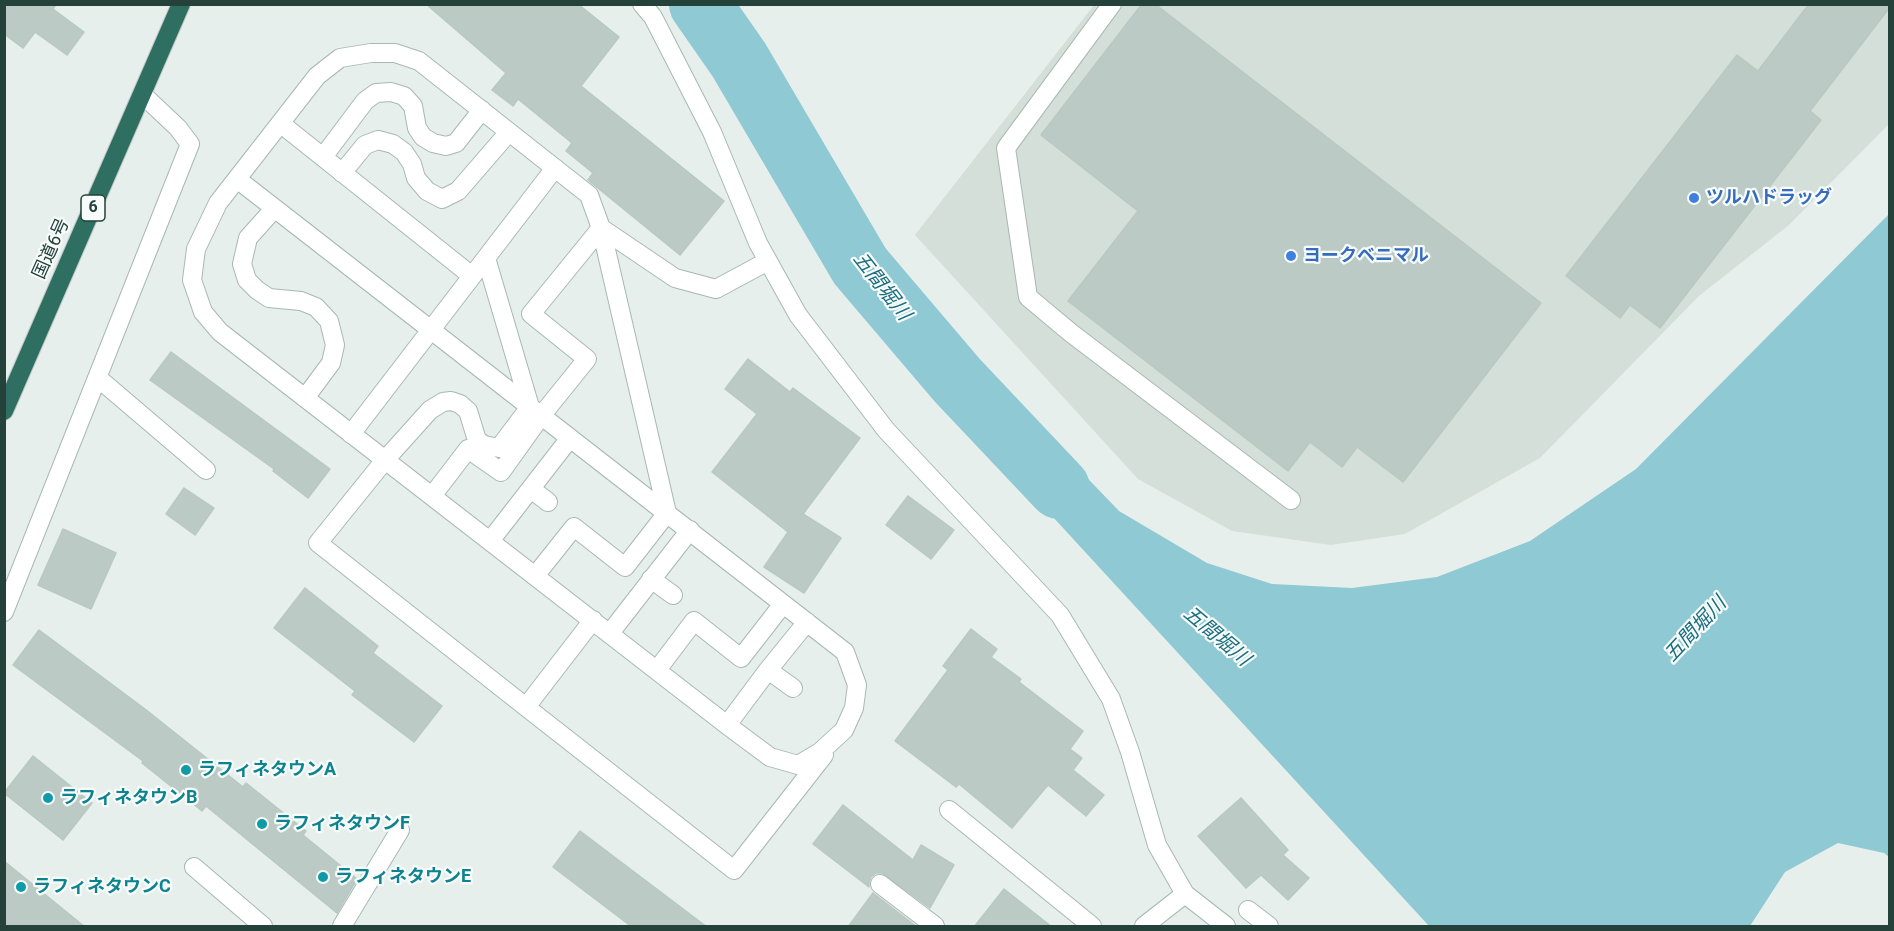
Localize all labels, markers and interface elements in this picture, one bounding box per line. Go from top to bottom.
place label: ツルハドラッグ [1706,187,1832,209]
marker: ツルハドラッグ [1687,191,1701,205]
road number: 6 [81,195,105,221]
street label: 国道6号 [29,215,75,283]
place label: ヨークベニマル [1303,245,1429,267]
water label: 五間堀川 [847,248,915,326]
marker: ヨークベニマル [1284,249,1298,263]
water label: 五間堀川 [1660,593,1732,667]
water label: 五間堀川 [1178,602,1254,672]
place label: ラフィネタウンA [198,759,336,781]
marker: ラフィネタウンA [179,763,193,777]
place label: ラフィネタウンB [60,787,197,809]
marker: ラフィネタウンB [41,791,55,805]
place label: ラフィネタウンF [274,813,410,835]
marker: ラフィネタウンF [255,817,269,831]
place label: ラフィネタウンE [335,866,471,888]
marker: ラフィネタウンE [316,870,330,884]
place label: ラフィネタウンC [33,876,171,898]
marker: ラフィネタウンC [14,880,28,894]

